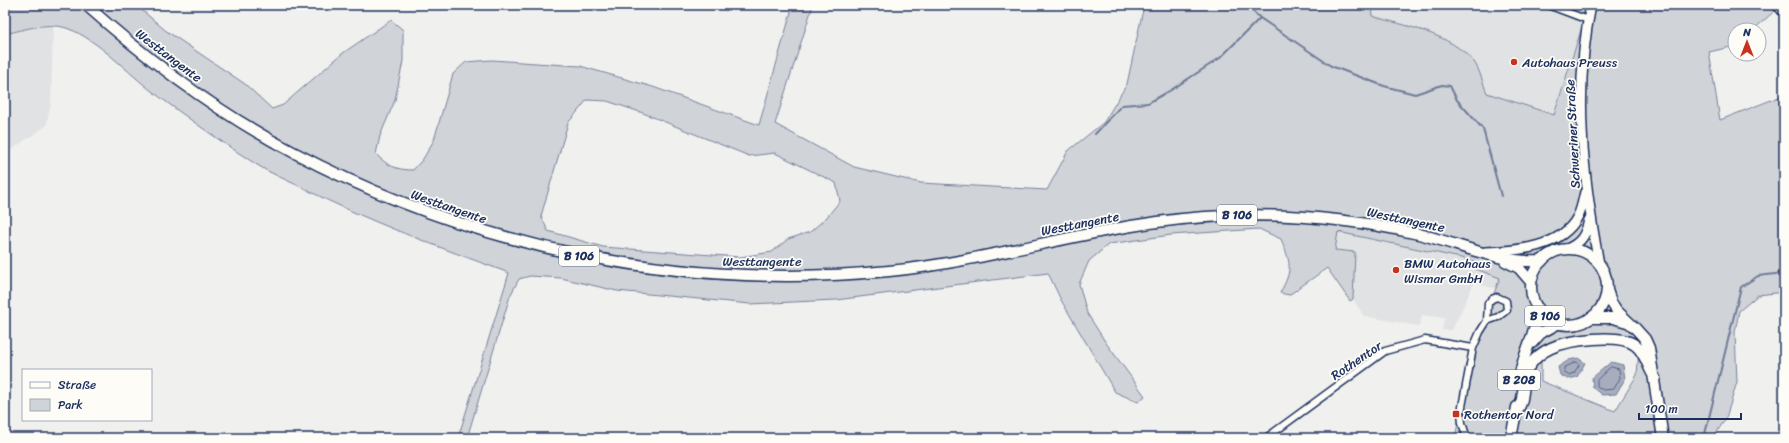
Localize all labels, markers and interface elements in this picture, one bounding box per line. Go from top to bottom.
street label: Westtangente [130,22,207,89]
north arrow [1727,22,1767,62]
text: N [1742,23,1751,42]
place label: Autohaus Preuss [1521,51,1618,74]
marker: Autohaus Preuss [1509,57,1519,67]
street label: Schweriner Straße [1558,78,1587,189]
street label: Westtangente [408,183,490,230]
street label: Westtangente [1365,200,1447,239]
street label: Westtangente [1039,205,1121,242]
road number: B 106 [1217,205,1257,225]
road number: B 106 [559,246,599,266]
street label: Westtangente [722,250,802,273]
place label: BMW Autohaus Wismar GmbH [1404,252,1491,290]
marker: BMW Autohaus Wismar GmbH [1391,265,1401,275]
road number: B 106 [1525,306,1565,326]
street label: Rothentor [1326,334,1387,386]
legend [22,369,152,421]
road number: B 208 [1498,370,1540,390]
text: Straße [58,374,96,396]
text: Park [58,394,83,416]
scale bar [1639,395,1741,421]
text: 100 m [1645,398,1678,420]
place label: Rothentor Nord [1464,403,1554,426]
marker: Rothentor Nord [1451,409,1461,419]

